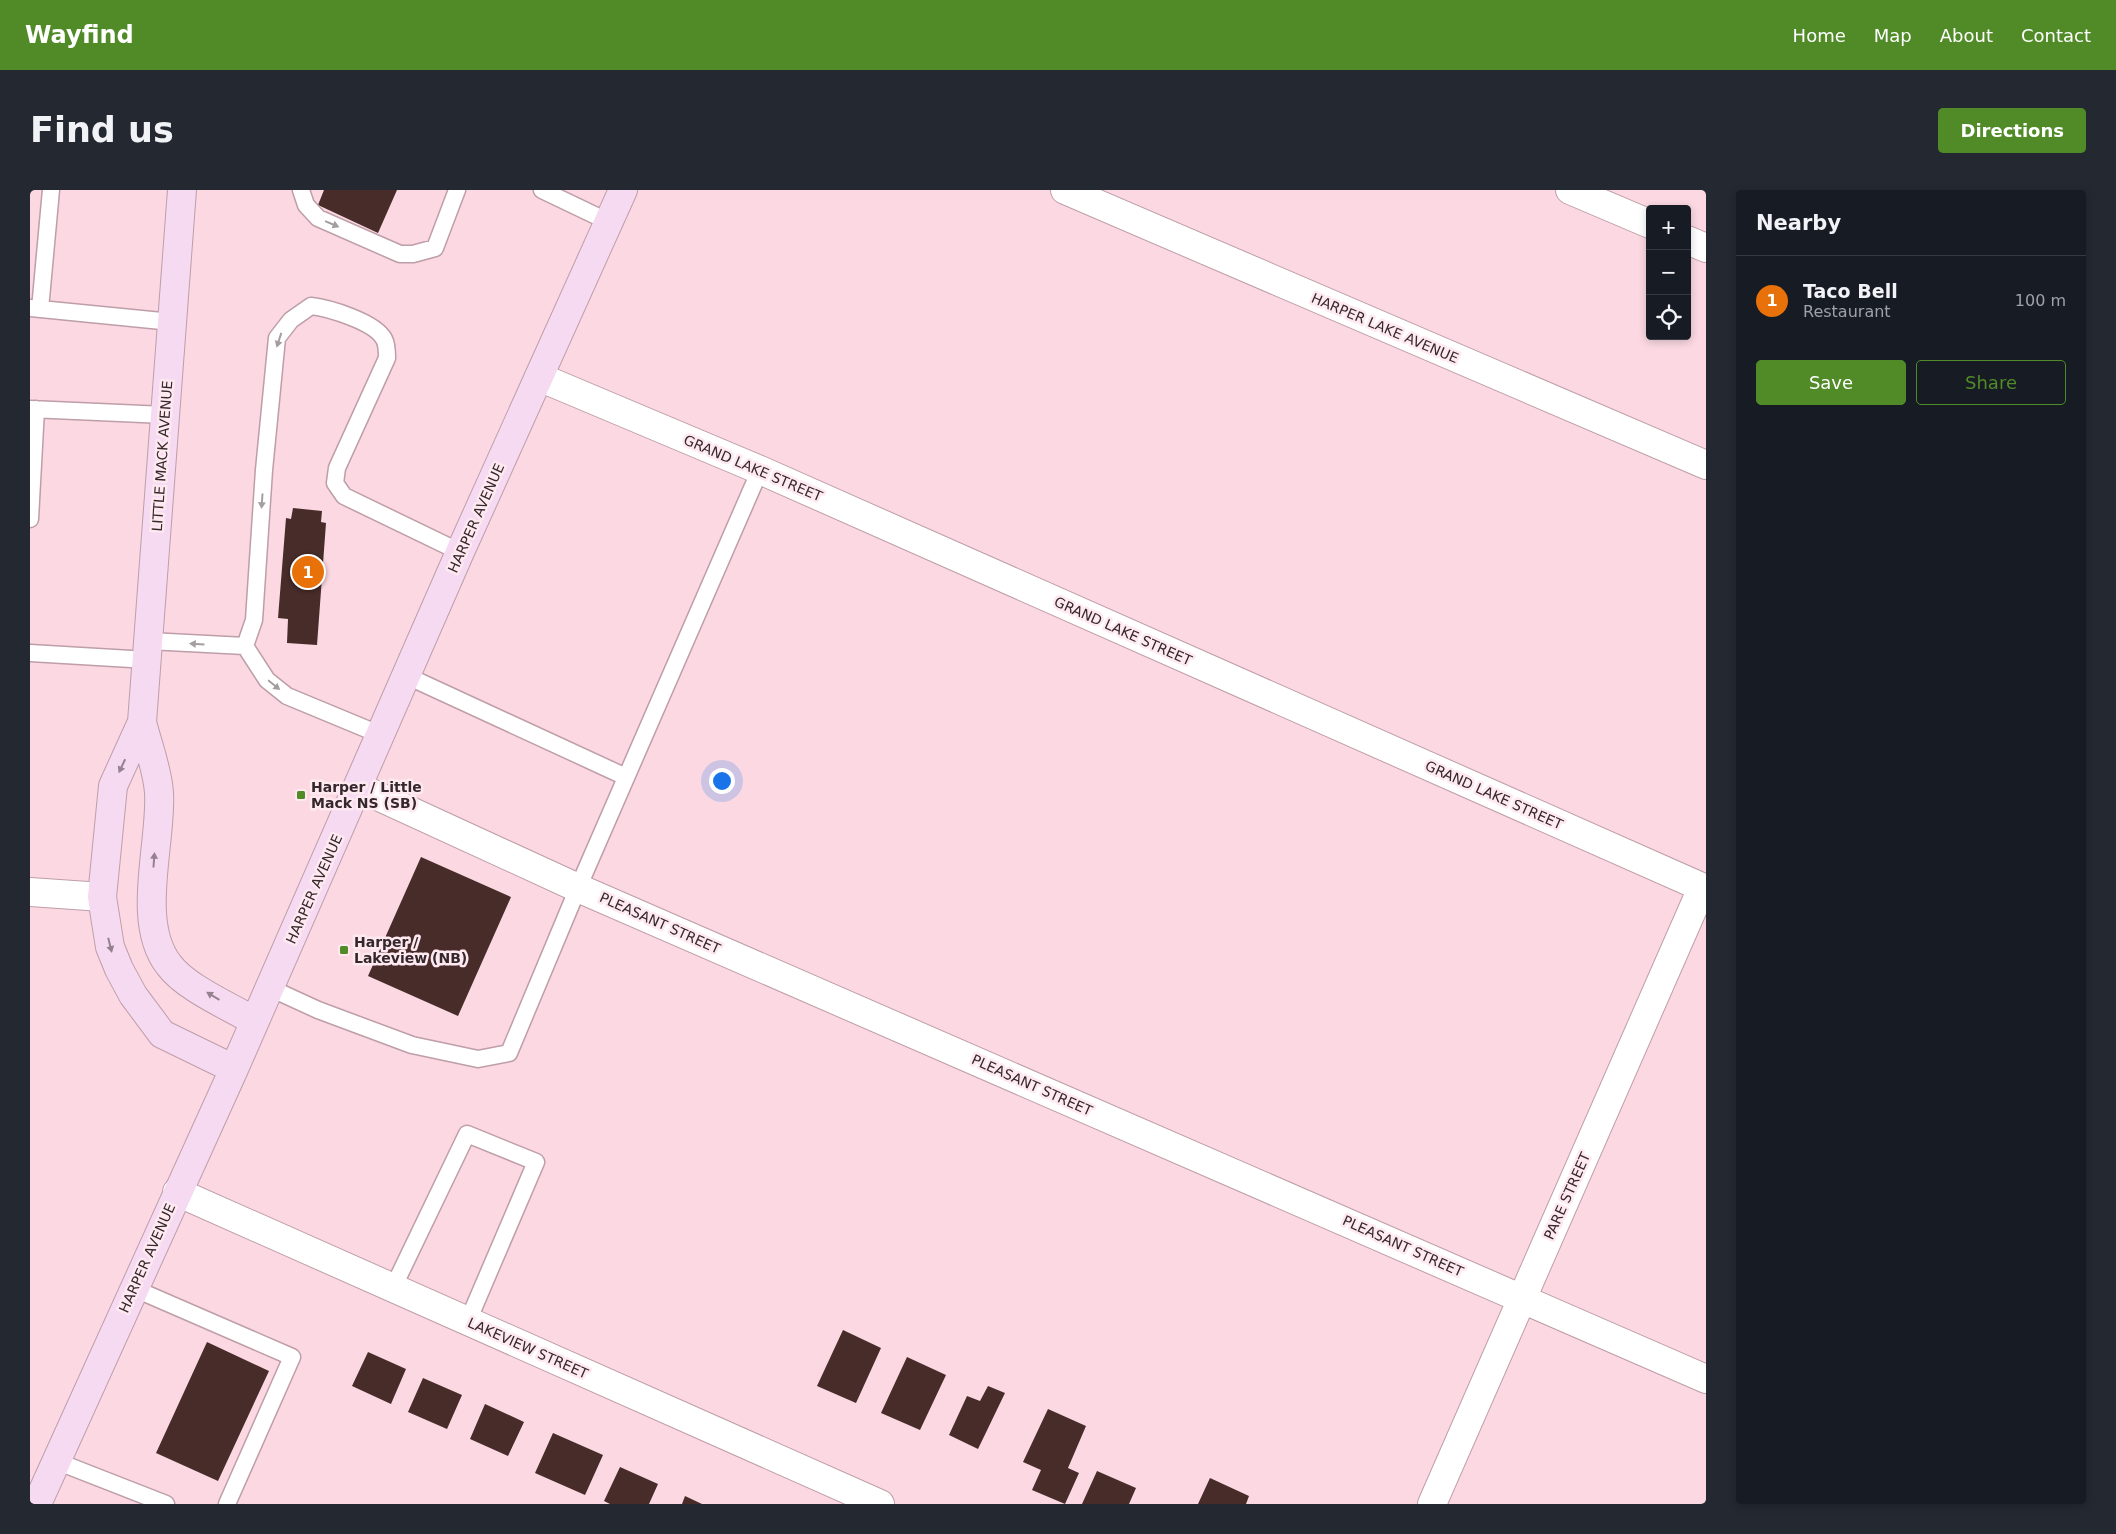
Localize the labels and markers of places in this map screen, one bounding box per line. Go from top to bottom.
pin: 1 [292,553,324,591]
place label: Harper / Little Mack NS (SB) [311,779,422,811]
marker: Harper / Little Mack NS (SB) [295,789,307,801]
place label: Harper / Lakeview (NB) [354,934,467,966]
marker: Harper / Lakeview (NB) [338,944,350,956]

